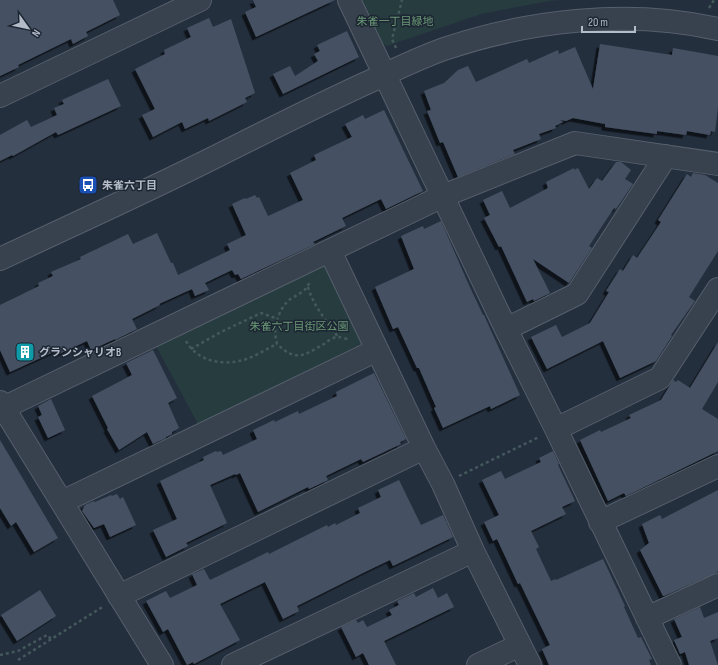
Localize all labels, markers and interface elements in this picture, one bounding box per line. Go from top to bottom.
north arrow [8,8,48,48]
scale bar [582,8,635,34]
park label: 朱雀一丁目緑地 [357,15,434,28]
text: 20 m [588,15,608,30]
text: N [29,27,43,39]
bus stop icon: 朱雀六丁目 [77,174,99,196]
place label: 朱雀六丁目 [102,179,157,192]
park label: 朱雀六丁目街区公園 [250,320,349,333]
building icon: グランシャリオB [14,341,36,363]
place label: グランシャリオB [39,346,121,359]

